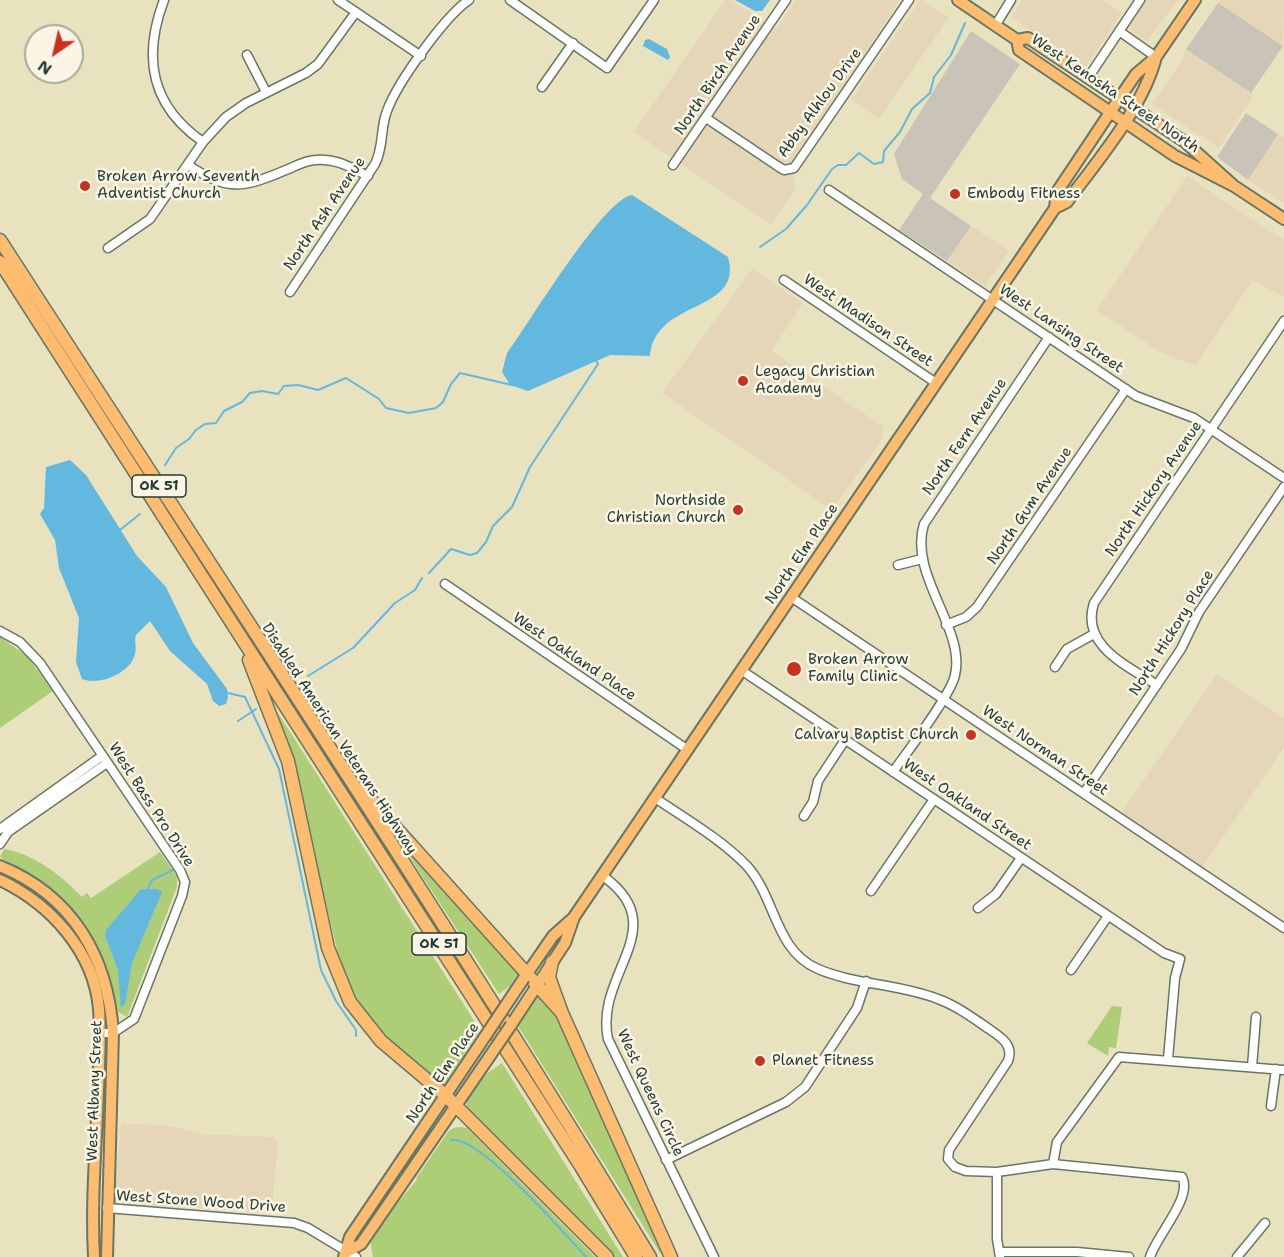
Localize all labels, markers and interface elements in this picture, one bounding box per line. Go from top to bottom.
street label: North Birch Avenue [671,11,765,139]
north arrow [24,24,84,84]
street label: West Kenosha Street North [1027,31,1203,157]
street label: Abby Alhlou Drive [774,45,866,161]
text: N [34,55,56,80]
street label: North Ash Avenue [280,154,370,274]
place label: Broken Arrow Seventh Adventist Church [97,168,260,203]
marker: Broken Arrow Seventh Adventist Church [78,179,92,193]
place label: Embody Fitness [967,185,1081,203]
marker: Embody Fitness [948,187,962,201]
street label: West Madison Street [800,271,936,371]
street label: West Lansing Street [995,281,1127,377]
place label: Legacy Christian Academy [755,363,875,398]
marker: Legacy Christian Academy [736,374,750,388]
street label: North Fern Avenue [919,375,1011,499]
street label: North Hickory Avenue [1102,418,1206,560]
street label: North Gum Avenue [984,444,1076,568]
road number: OK 51 [132,475,186,497]
place label: Northside Christian Church [607,492,726,527]
street label: North Elm Place [762,500,842,608]
marker: Northside Christian Church [731,503,745,517]
street label: North Hickory Place [1126,567,1218,699]
street label: West Oakland Place [509,609,639,705]
street label: Disabled American Veterans Highway [257,620,421,858]
place label: Broken Arrow Family Clinic [808,651,908,686]
marker: Broken Arrow Family Clinic [785,660,803,678]
street label: West Norman Street [978,702,1112,800]
place label: Calvary Baptist Church [794,726,959,744]
marker: Calvary Baptist Church [964,728,978,742]
street label: West Bass Pro Drive [104,740,198,870]
street label: West Oakland Street [899,755,1035,855]
road number: OK 51 [412,933,466,955]
street label: North Elm Place [403,1019,483,1127]
street label: West Albany Street [84,1020,106,1162]
street label: West Queens Circle [613,1027,687,1159]
place label: Planet Fitness [772,1052,874,1070]
marker: Planet Fitness [753,1054,767,1068]
street label: West Stone Wood Drive [115,1187,287,1217]

